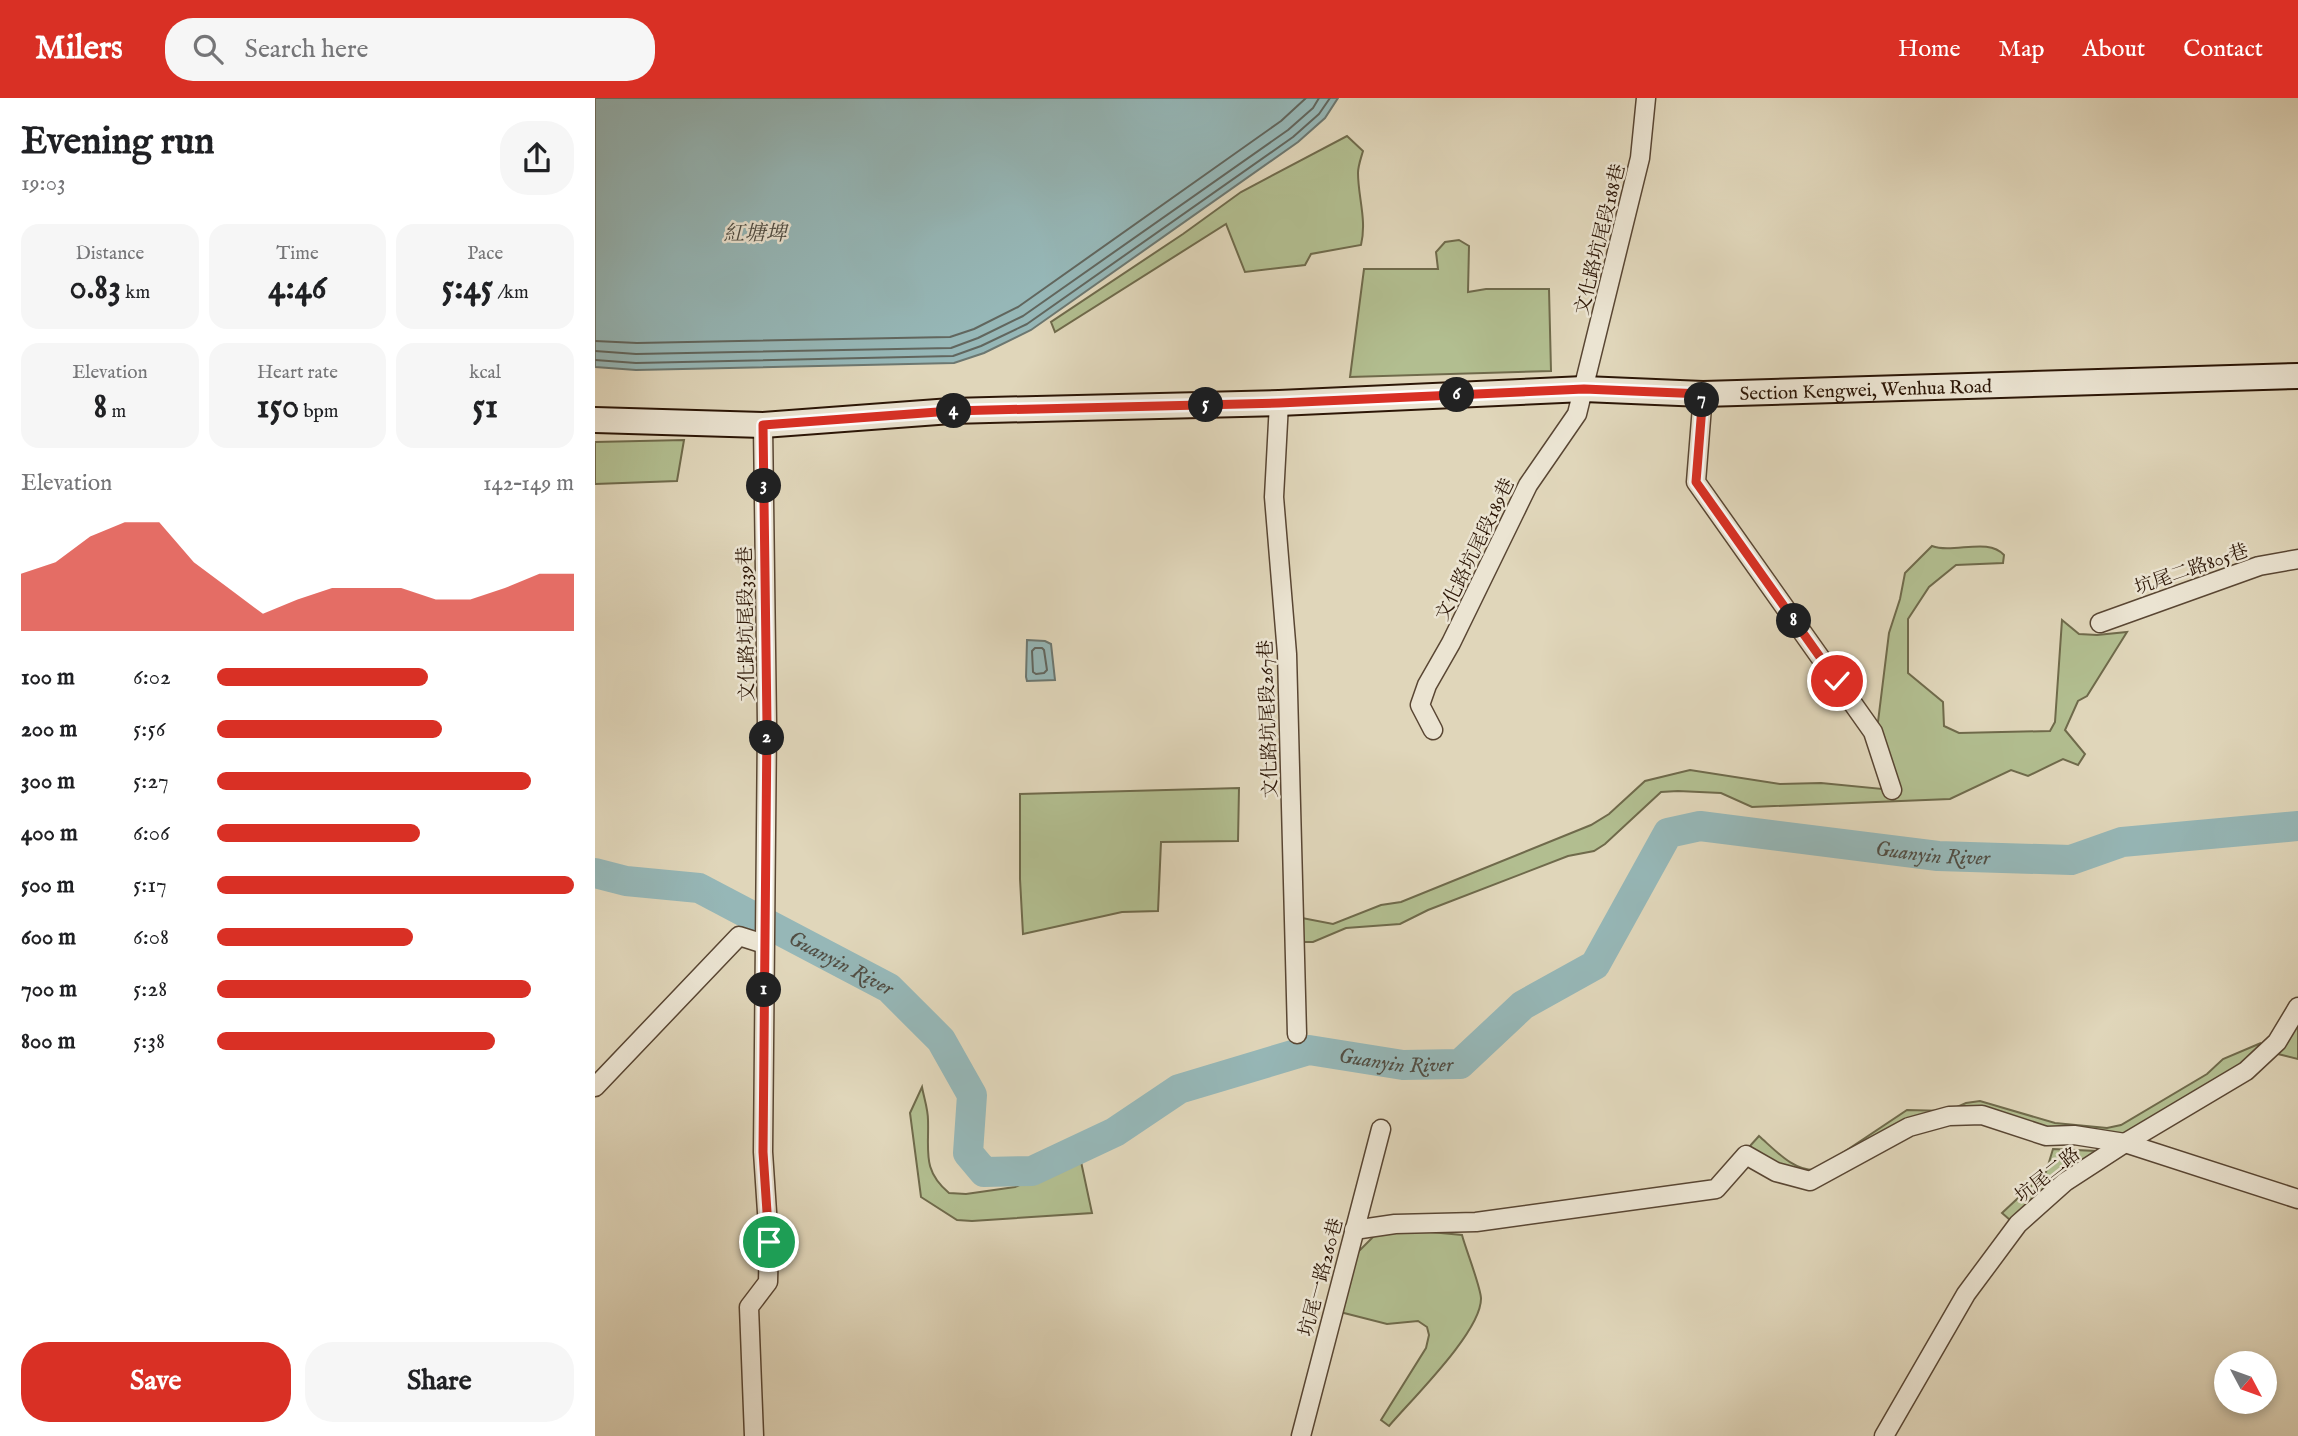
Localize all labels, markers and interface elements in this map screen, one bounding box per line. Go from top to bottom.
search box [165,18,655,81]
text: Milers [35,28,123,70]
icon: search [189,30,227,68]
text: Search here [245,33,369,66]
text: Home [1898,34,1961,65]
text: Map [1999,34,2045,65]
text: About [2083,34,2145,65]
text: Contact [2183,34,2263,65]
text: Evening run [21,119,215,167]
button: share [500,121,574,195]
street label: 文化路坑尾段188巷 [1571,161,1631,318]
text: 19:03 [21,169,66,198]
water label: 紅塘埤 [724,221,789,248]
text: Distance [75,242,144,266]
text: Time [276,242,319,266]
text: Pace [467,242,503,266]
text: 0.83 [70,266,121,311]
text: 4:46 [268,266,327,311]
text: 5:45 [442,266,493,311]
text: km [121,281,150,305]
text: /km [493,281,529,305]
text: Elevation [72,361,148,385]
text: Heart rate [257,361,338,385]
text: kcal [469,361,501,385]
street label: Section Kengwei, Wenhua Road [1739,375,1993,407]
pin: 6 [1439,378,1475,412]
text: 6 [1452,382,1461,406]
pin: 7 [1685,382,1719,418]
text: 8 [94,385,107,430]
text: 150 [256,385,299,430]
text: 51 [472,385,498,430]
text: 7 [1697,387,1706,411]
pin: 5 [1189,388,1223,422]
text: 5 [1202,392,1209,416]
pin: 4 [937,394,971,428]
text: 4 [949,398,958,422]
text: m [107,400,126,424]
text: bpm [299,400,339,424]
pin: 3 [747,468,781,504]
text: Elevation [21,469,112,498]
text: 142–149 m [483,469,574,498]
text: 3 [760,473,767,497]
street label: 文化路坑尾段189巷 [1431,475,1521,625]
street label: 坑尾二路805巷 [2132,539,2252,601]
street label: 文化路坑尾段339巷 [734,546,760,702]
pin: 8 [1777,603,1811,638]
text: 8 [1790,608,1797,632]
street label: 文化路坑尾段267巷 [1254,639,1284,799]
pin [1807,651,1867,711]
icon: check [1818,662,1856,700]
text: 100 m [21,663,75,692]
text: 6:02 [133,663,171,692]
text: 200 m [21,715,77,744]
text: 5:56 [133,715,165,744]
pin: 2 [749,720,785,756]
text: 2 [762,725,771,749]
text: 300 m [21,767,75,796]
text: 5:27 [133,767,169,796]
text: 400 m [21,819,78,848]
text: 6:06 [133,819,170,848]
water label: Guanyin River [1873,836,1991,873]
text: 500 m [21,871,75,900]
text: 5:17 [133,871,167,900]
text: 600 m [21,923,76,952]
text: 6:08 [133,923,169,952]
water label: Guanyin River [783,925,898,1003]
pin: 1 [747,972,781,1008]
text: 700 m [21,975,77,1004]
text: 5:28 [133,975,167,1004]
text: 1 [760,977,767,1001]
text: 800 m [21,1027,75,1056]
text: 5:38 [133,1027,165,1056]
water label: Guanyin River [1336,1043,1454,1080]
street label: 坑尾二路 [2011,1143,2086,1208]
pin [739,1212,799,1272]
street label: 坑尾一路260巷 [1295,1216,1349,1339]
icon: arrive [750,1223,788,1261]
button: Save [21,1342,291,1422]
button: Share [305,1342,574,1422]
north arrow [2214,1351,2277,1414]
map controls [2214,1351,2277,1414]

